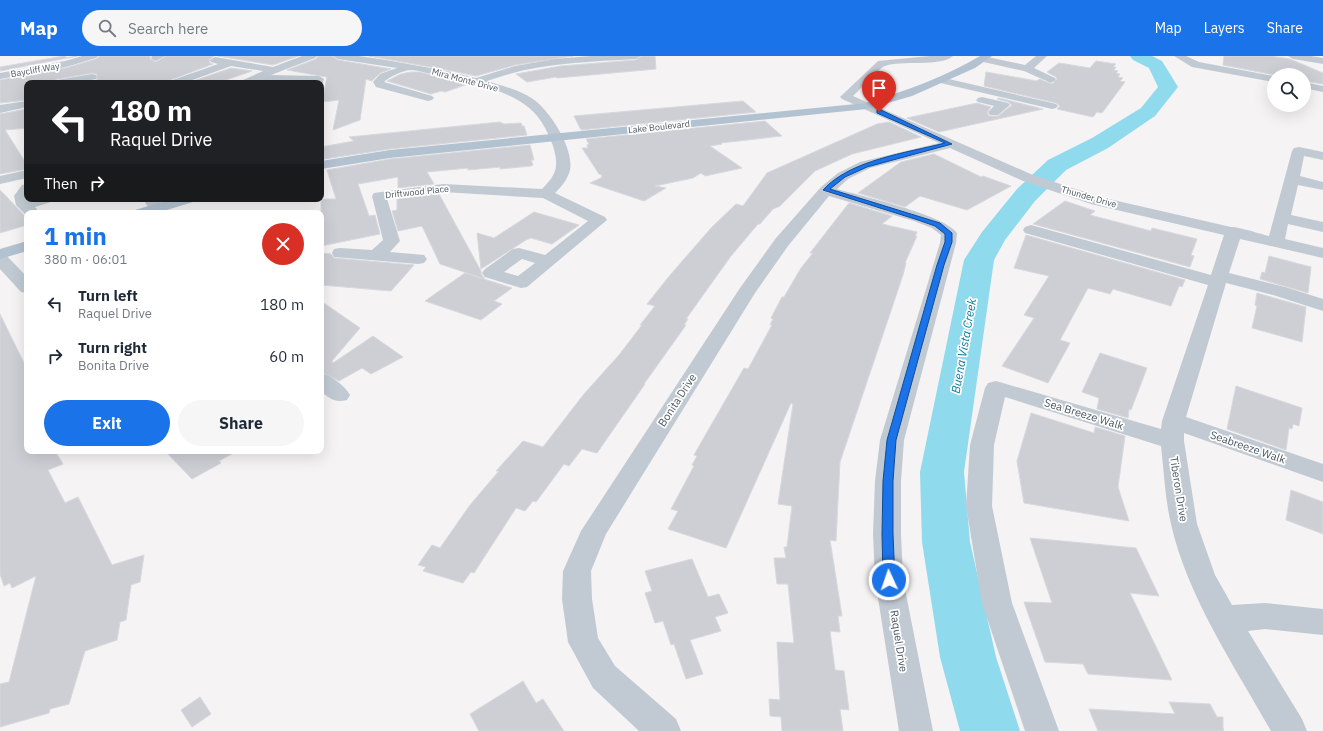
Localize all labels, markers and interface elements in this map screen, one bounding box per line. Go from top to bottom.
search box [82,10,362,46]
text: Map [20,16,58,40]
icon: search [96,17,118,39]
text: Search here [128,19,208,38]
text: Map [1155,19,1182,37]
text: Layers [1204,19,1245,37]
text: Share [1267,19,1303,37]
street label: Baycliff Way [10,60,61,79]
street label: Mira Monte Drive [431,65,500,94]
map controls [1267,68,1311,112]
button: search [1267,68,1311,112]
pin [862,71,896,112]
icon: arrive [868,77,890,99]
text: 180 m [110,92,192,129]
icon: left [44,96,96,148]
street label: Lake Boulevard [628,118,690,135]
text: Raquel Drive [110,128,212,151]
icon: right [86,172,108,194]
text: Then [44,174,78,193]
street label: Driftwood Place [385,183,449,200]
street label: Thunder Drive [1060,183,1118,210]
text: 1 min [44,220,107,252]
button: close [262,223,304,265]
text: 380 m · 06:01 [44,251,127,268]
text: Turn left [78,286,138,305]
icon: left [44,293,66,315]
text: 180 m [260,295,304,314]
water label: Buena Vista Creek [948,296,979,395]
text: Raquel Drive [78,305,152,322]
text: Turn right [78,338,147,357]
icon: right [44,345,66,367]
text: 60 m [269,347,304,366]
text: Bonita Drive [78,357,149,374]
street label: Bonita Drive [655,371,699,429]
street label: Sea Breeze Walk [1043,395,1125,433]
button: Exit [44,400,170,446]
button: Share [178,400,304,446]
street label: Seabreeze Walk [1209,428,1288,466]
street label: Tiberon Drive [1167,455,1191,523]
position arrow [868,559,910,601]
street label: Raquel Drive [887,609,911,673]

